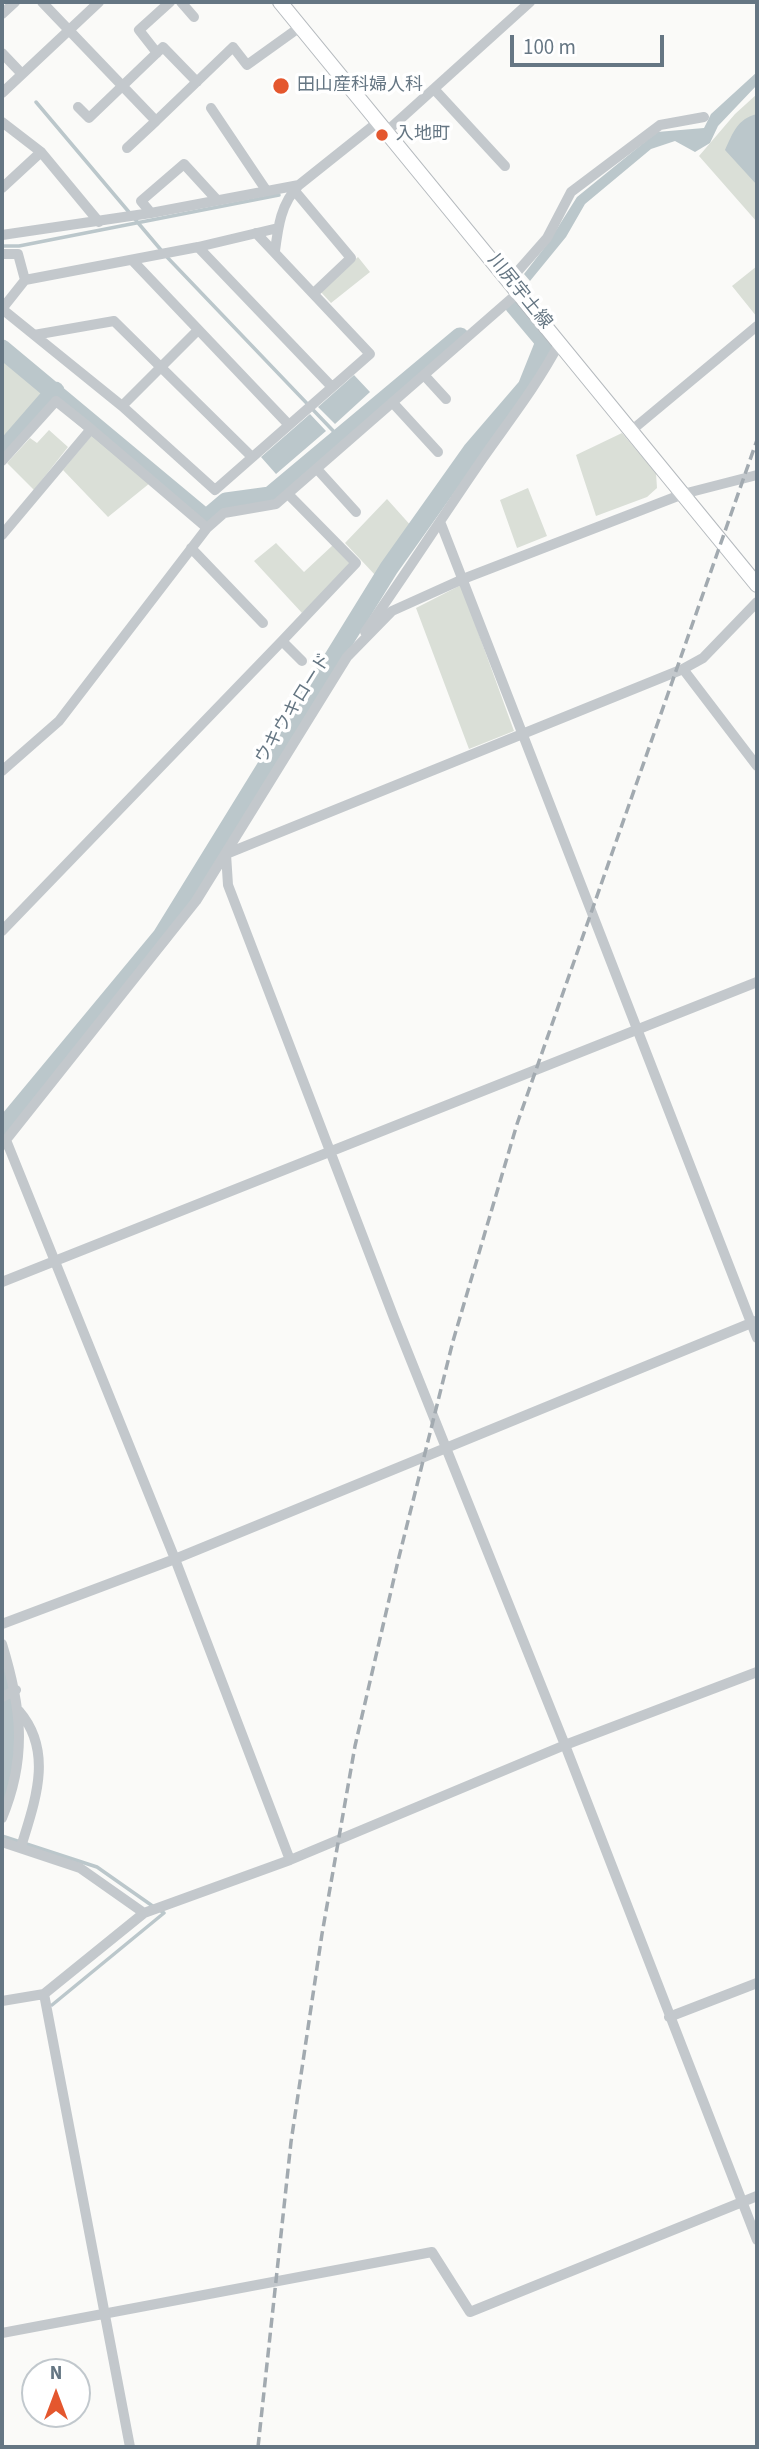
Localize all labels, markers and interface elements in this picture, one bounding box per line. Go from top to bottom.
scale bar [514,21,668,65]
text: 100 m [523,32,576,62]
place label: 田山産科婦人科 [297,75,423,97]
marker: 田山産科婦人科 [271,76,291,96]
place label: 入地町 [396,124,450,146]
marker: 入地町 [374,127,390,143]
street label: 川尻宇土線 [482,250,556,334]
street label: ウキウキロード [251,650,337,768]
north arrow [21,2358,91,2428]
text: N [50,2360,62,2387]

